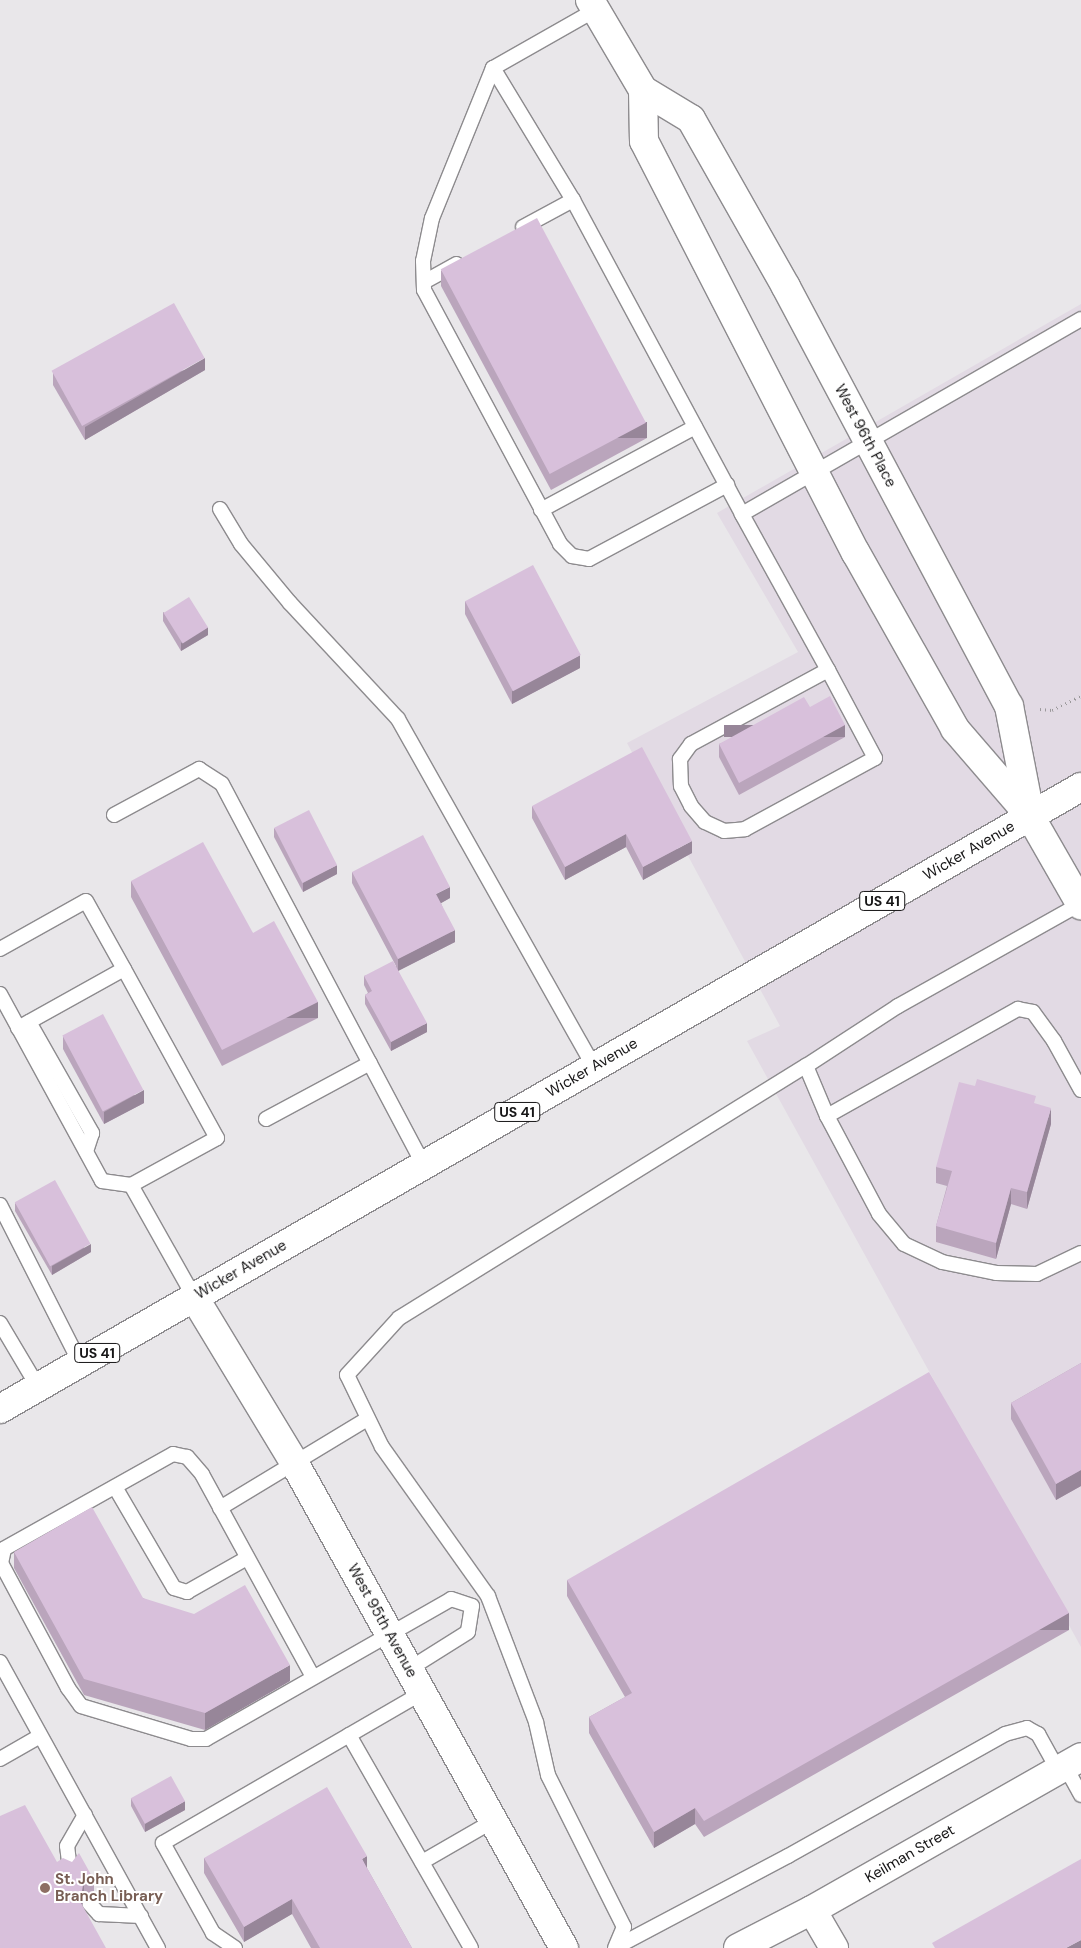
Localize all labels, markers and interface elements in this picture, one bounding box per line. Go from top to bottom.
street label: West 96th Place [830,381,900,491]
street label: Wicker Avenue [920,818,1018,884]
road number: US 41 [858,889,906,912]
street label: Wicker Avenue [543,1035,641,1101]
road number: US 41 [493,1100,541,1124]
street label: Wicker Avenue [192,1237,290,1303]
road number: US 41 [73,1342,121,1365]
street label: West 95th Avenue [343,1561,421,1681]
street label: Keilman Street [862,1821,958,1887]
place label: St. John Branch Library [55,1870,163,1905]
marker: St. John Branch Library [39,1882,51,1894]

